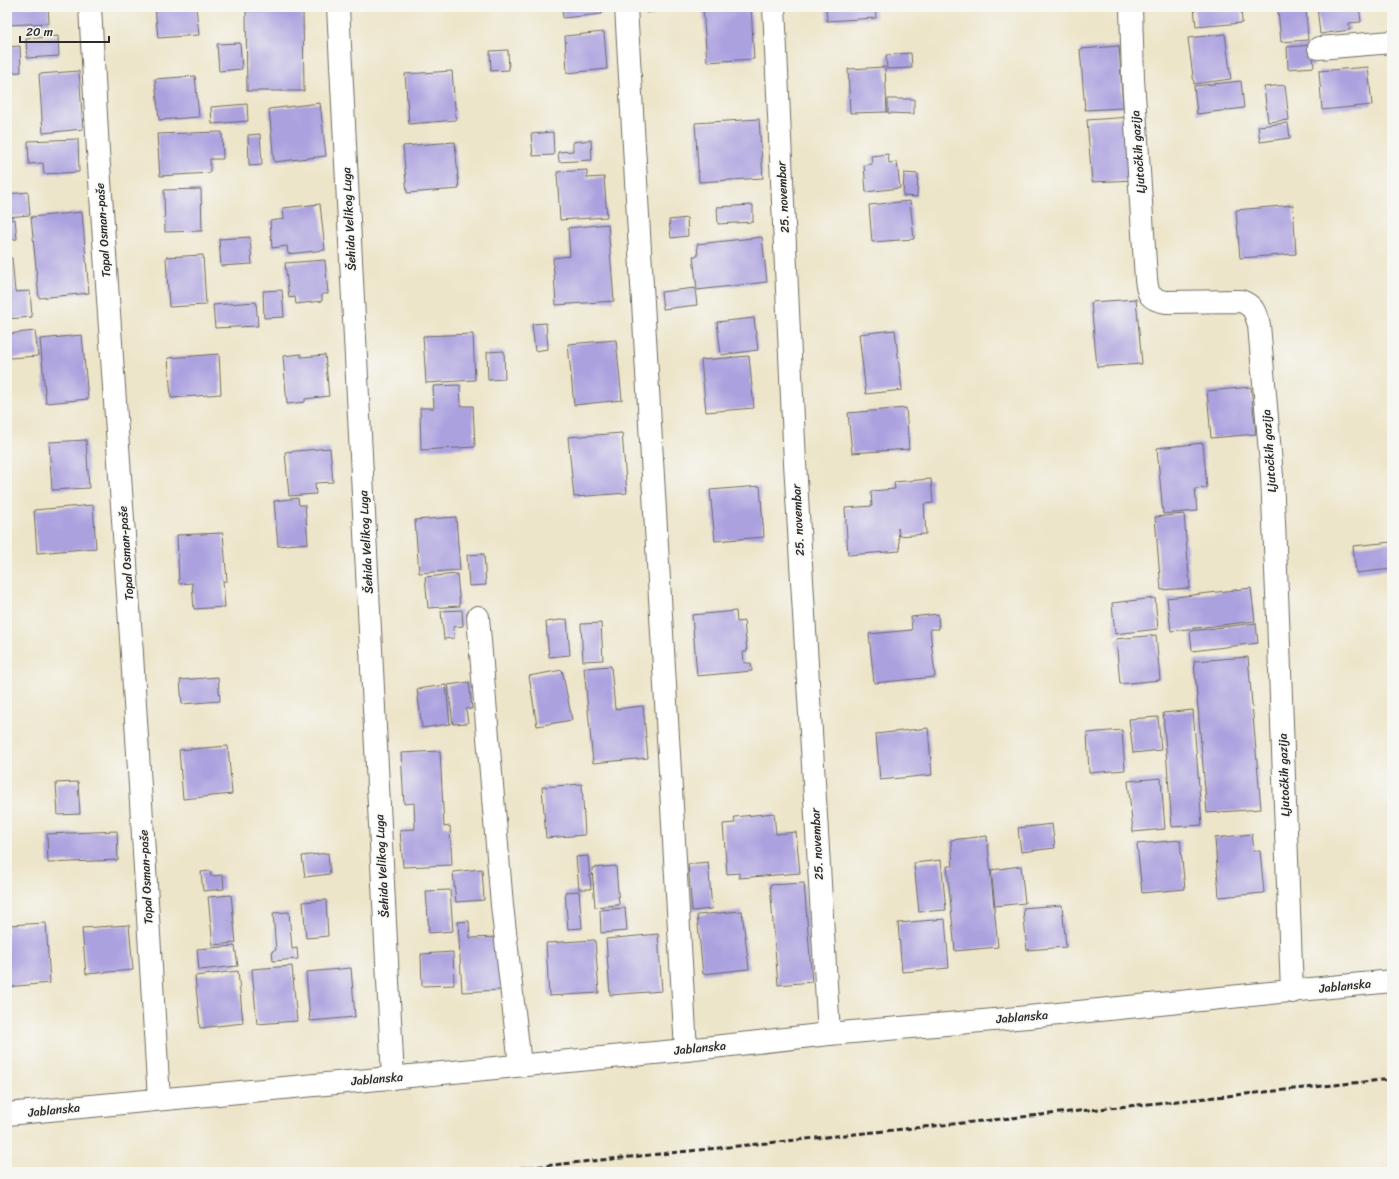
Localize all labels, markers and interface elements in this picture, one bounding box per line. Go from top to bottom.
scale bar [20,18,109,44]
text: 20 m [26,21,53,43]
street label: Ljutočkih gazija [1124,110,1152,194]
street label: 25. novembar [770,159,796,234]
street label: Šehida Velikog Luga [335,166,363,271]
street label: Topal Osman-paše [89,182,117,278]
street label: Ljutočkih gazija [1255,409,1283,493]
street label: 25. novembar [785,482,811,557]
street label: Šehida Velikog Luga [352,489,380,594]
street label: Topal Osman-paše [112,505,140,601]
street label: Ljutočkih gazija [1272,733,1296,817]
street label: 25. novembar [804,806,830,881]
street label: Šehida Velikog Luga [368,813,396,918]
street label: Topal Osman-paše [133,829,159,925]
street label: Jablanska [1317,972,1372,1000]
street label: Jablanska [994,1004,1049,1030]
street label: Jablanska [672,1034,727,1062]
street label: Jablanska [349,1066,404,1092]
street label: Jablanska [26,1096,81,1124]

